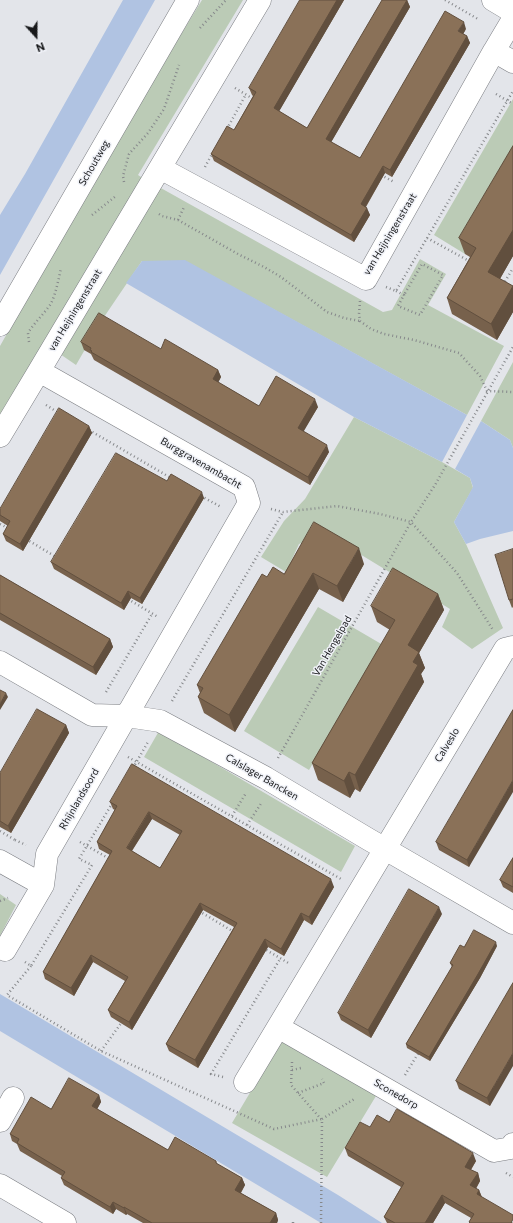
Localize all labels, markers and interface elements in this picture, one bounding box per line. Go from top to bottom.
north arrow [16,16,56,56]
text: N [34,40,47,55]
street label: Schoutweg [76,138,112,188]
street label: van Heijningenstraat [361,191,419,277]
street label: van Heijningenstraat [46,267,104,353]
street label: Burggravenambacht [158,435,244,491]
street label: Van Hengelpad [310,614,354,678]
street label: Calveslo [432,726,462,764]
street label: Calslager Bancken [223,751,301,803]
street label: Rhijnlandsoord [57,766,101,832]
street label: Sconedorp [372,1076,420,1112]

